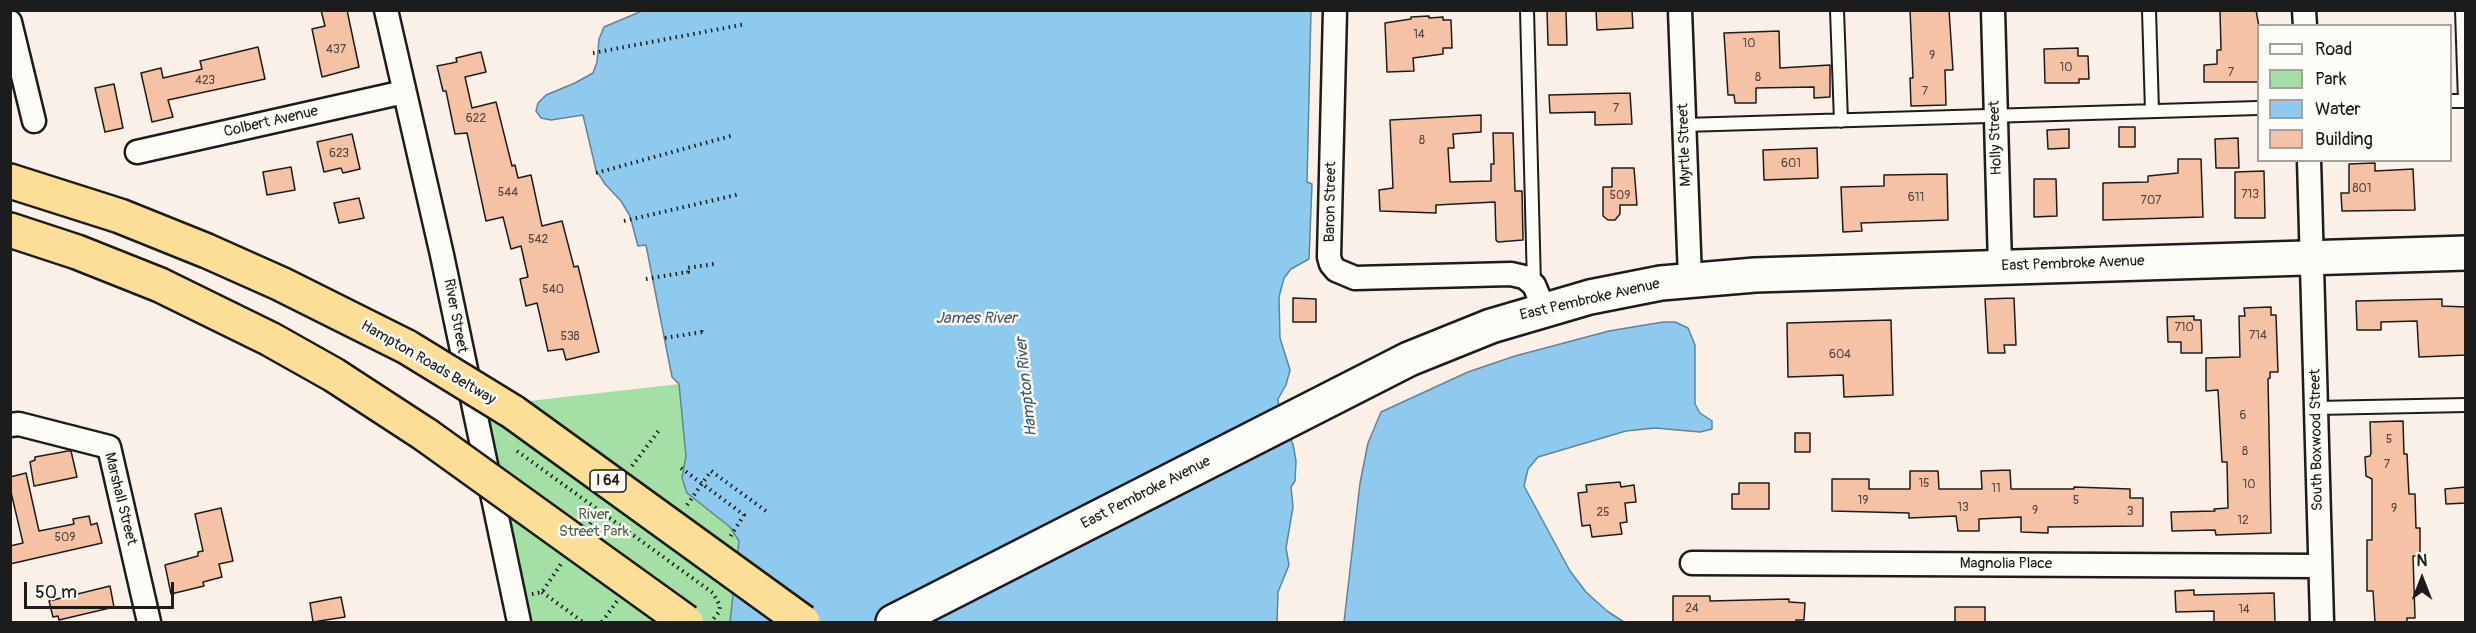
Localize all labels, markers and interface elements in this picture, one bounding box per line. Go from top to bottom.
legend [2257,24,2452,162]
house number: 14 [1413,28,1425,42]
house number: 10 [1743,37,1755,51]
text: Road [2315,38,2352,61]
house number: 437 [326,43,346,57]
house number: 9 [1929,49,1935,63]
house number: 10 [2060,61,2072,75]
house number: 7 [2228,66,2234,80]
text: Park [2315,68,2347,91]
house number: 8 [1755,71,1761,85]
house number: 423 [195,74,215,88]
house number: 7 [1922,85,1928,99]
text: Water [2315,98,2361,121]
street label: Holly Street [1986,100,2006,176]
street label: Colbert Avenue [222,102,320,142]
house number: 7 [1613,102,1619,116]
street label: Myrtle Street [1675,103,1695,187]
house number: 622 [466,112,486,126]
text: Building [2315,128,2373,151]
house number: 8 [1419,134,1425,148]
house number: 623 [329,147,349,161]
house number: 601 [1781,157,1801,171]
street label: Baron Street [1321,161,1341,243]
house number: 801 [2353,182,2371,196]
house number: 544 [498,186,518,200]
house number: 713 [2241,188,2259,202]
house number: 509 [1610,189,1630,203]
house number: 611 [1908,191,1924,205]
house number: 707 [2141,194,2161,208]
house number: 542 [528,233,548,247]
street label: East Pembroke Avenue [2001,253,2145,275]
street label: East Pembroke Avenue [1518,275,1662,325]
street label: River Street [439,277,471,355]
house number: 540 [542,283,564,297]
water label: James River [935,309,1017,329]
street label: Hampton Roads Beltway [357,317,499,409]
house number: 710 [2174,321,2194,335]
house number: 714 [2249,329,2267,343]
house number: 538 [560,330,580,344]
water label: Hampton River [1012,336,1042,438]
house number: 604 [1829,348,1851,362]
street label: South Boxwood Street [2307,369,2327,511]
house number: 6 [2240,409,2246,423]
house number: 5 [2386,433,2392,447]
house number: 8 [2242,445,2248,459]
street label: Marshall Street [100,451,140,547]
street label: East Pembroke Avenue [1078,452,1214,534]
house number: 7 [2384,458,2390,472]
road number: I 64 [590,470,626,492]
house number: 15 [1918,477,1930,491]
house number: 10 [2243,478,2255,492]
house number: 11 [1991,482,2001,496]
house number: 19 [1858,494,1868,508]
house number: 5 [2073,494,2079,508]
house number: 13 [1957,501,1969,515]
house number: 9 [2391,502,2397,516]
house number: 9 [2032,504,2038,518]
house number: 3 [2127,505,2133,519]
park label: River Street Park [559,506,629,541]
house number: 25 [1596,506,1610,520]
house number: 12 [2237,514,2249,528]
house number: 509 [55,531,75,545]
north arrow [2392,549,2452,609]
text: N [2417,551,2427,571]
street label: Magnolia Place [1960,555,2052,573]
scale bar [27,570,177,608]
text: 50 m [35,581,77,604]
house number: 24 [1685,602,1699,616]
house number: 14 [2238,603,2250,617]

